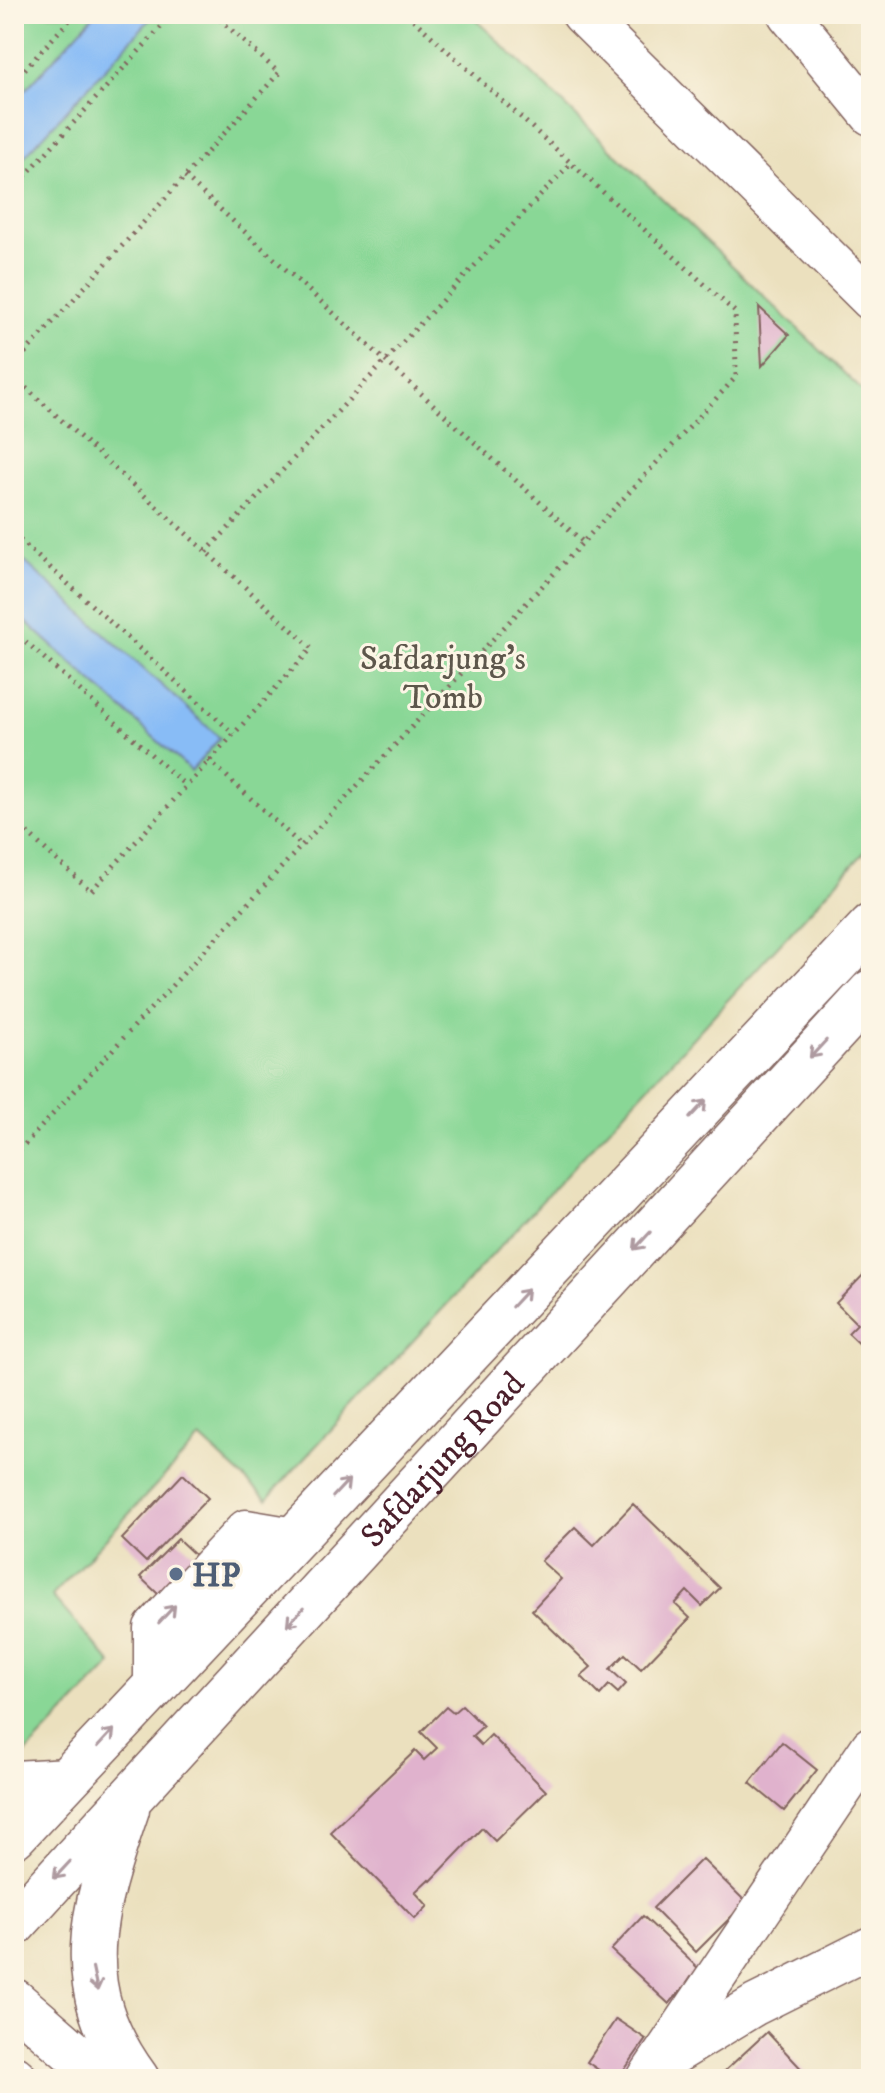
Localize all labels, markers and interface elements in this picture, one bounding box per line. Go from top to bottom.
park label: Safdarjung's Tomb [360,638,526,719]
one-way arrow [810,1039,828,1059]
one-way arrow [688,1099,707,1119]
one-way arrow [633,1230,651,1250]
one-way arrow [510,1289,528,1309]
street label: Safdarjung Road [352,1364,534,1557]
one-way arrow [332,1478,351,1498]
place label: HP [192,1555,241,1597]
marker: HP [167,1565,185,1583]
one-way arrow [157,1604,176,1624]
one-way arrow [286,1606,305,1627]
one-way arrow [96,1729,114,1749]
one-way arrow [54,1860,72,1880]
one-way arrow [88,1966,103,1991]

